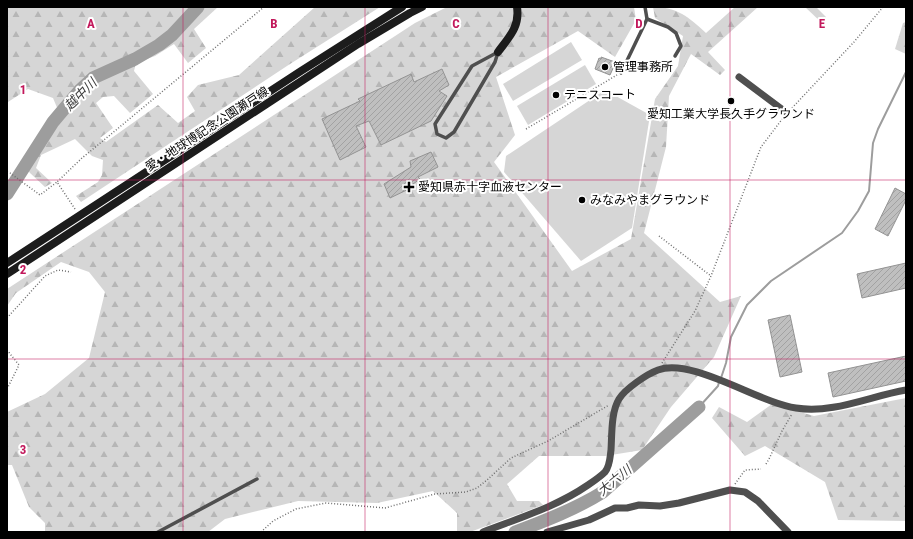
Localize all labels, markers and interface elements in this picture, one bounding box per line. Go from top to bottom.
text: A [87,16,95,31]
text: B [270,16,278,31]
text: C [452,16,460,31]
text: D [635,16,643,31]
text: E [819,16,826,31]
place label: 管理事務所 [613,60,673,74]
marker: 管理事務所 [600,62,610,72]
water label: 越中川 [61,74,101,113]
text: 1 [20,82,26,97]
street label: 愛・地球博記念公園瀬戸線 [143,84,271,174]
place label: テニスコート [564,88,636,102]
marker: テニスコート [551,90,561,100]
marker: 愛知工業大学長久手グラウンド [726,96,736,106]
place label: 愛知工業大学長久手グラウンド [647,107,815,121]
place label: 愛知県赤十字血液センター [418,180,562,194]
marker: 愛知県赤十字血液センター [403,181,415,193]
place label: みなみやまグラウンド [590,193,710,207]
marker: みなみやまグラウンド [577,195,587,205]
text: 2 [20,262,27,277]
text: 3 [20,442,26,457]
water label: 大六川 [594,461,636,498]

